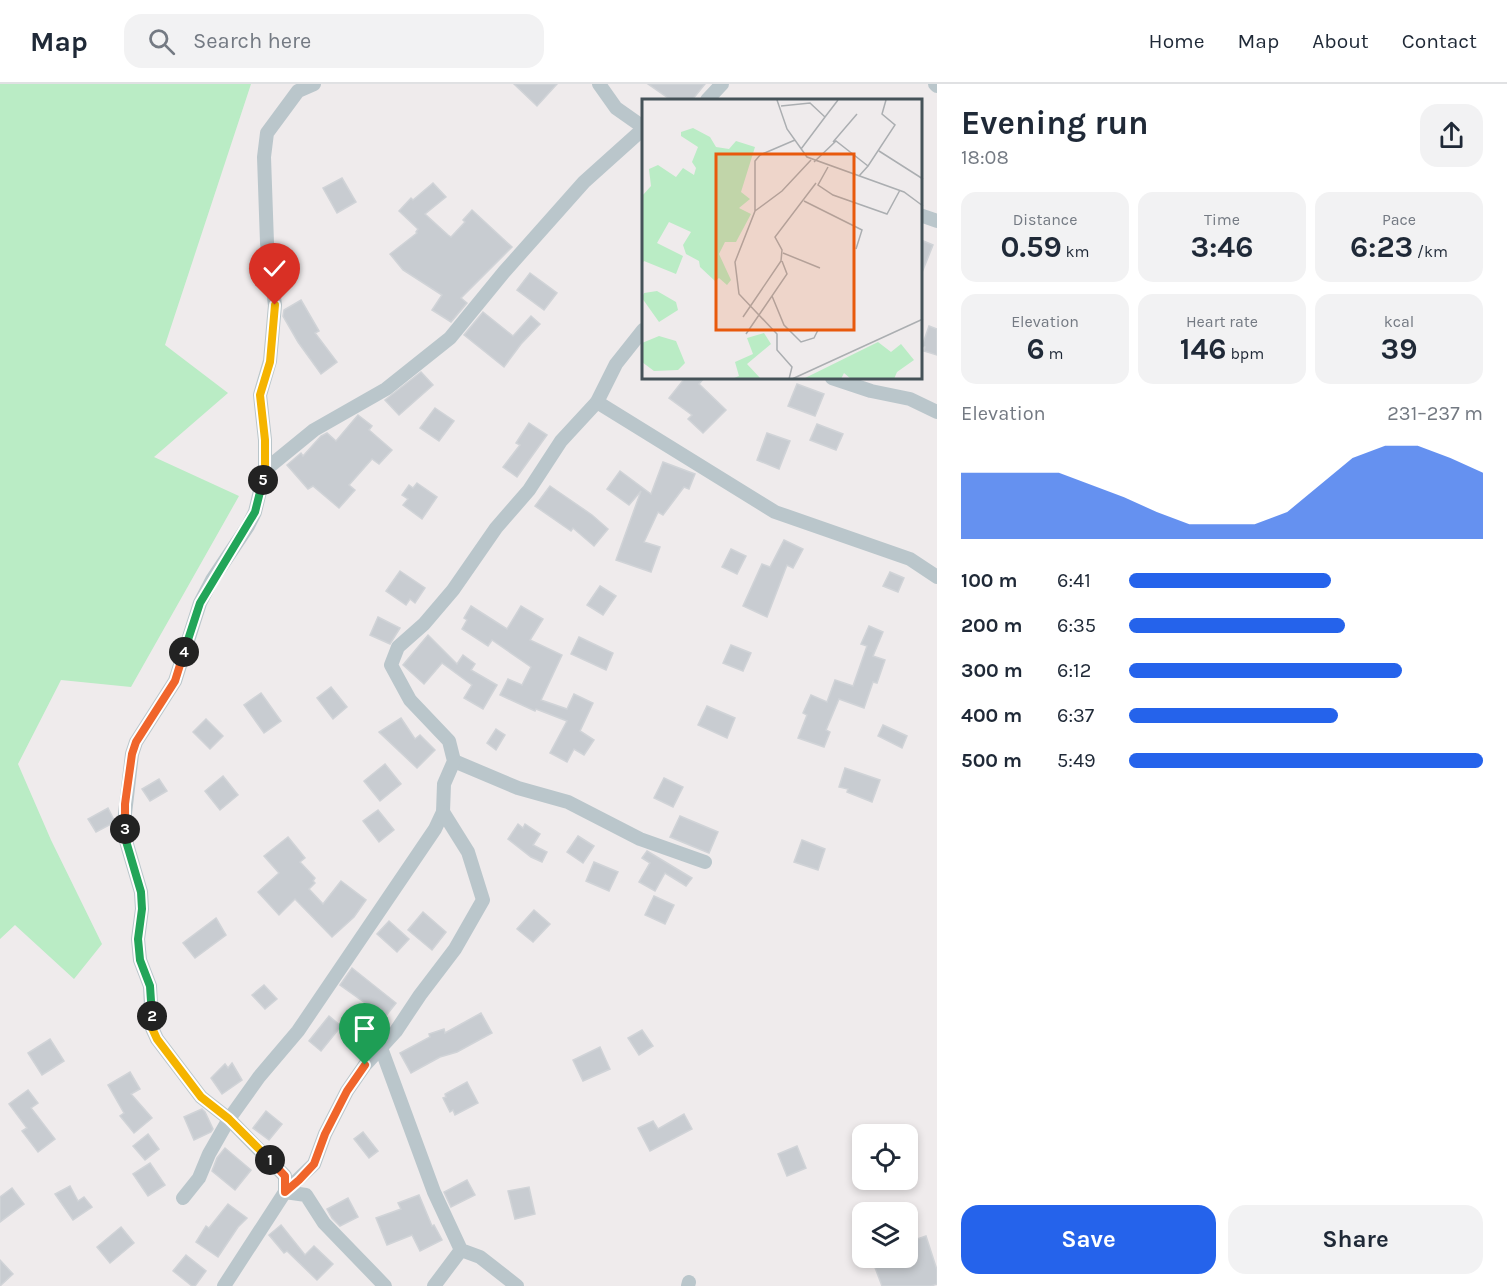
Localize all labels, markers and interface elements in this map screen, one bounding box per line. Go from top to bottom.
search box [124,14,544,68]
text: Map [30,25,88,58]
icon: search [145,25,178,58]
text: Search here [193,28,311,54]
text: Home [1149,29,1205,53]
text: Map [1238,29,1279,53]
text: About [1312,29,1369,53]
text: Contact [1402,29,1477,53]
inset map [642,99,922,380]
text: Evening run [961,104,1149,142]
button: share [1420,104,1483,167]
text: 18:08 [961,146,1009,169]
text: Distance [1013,210,1077,229]
text: Time [1204,210,1240,229]
text: Pace [1382,210,1416,229]
text: 0.59 [1001,229,1062,265]
text: 3:46 [1191,229,1253,265]
text: 6:23 [1350,229,1413,265]
text: km [1062,242,1089,261]
text: /km [1413,242,1448,261]
pin [249,243,300,305]
icon: check [258,252,291,285]
text: Elevation [1011,312,1079,331]
text: Heart rate [1186,312,1258,331]
text: kcal [1384,312,1414,331]
text: 6 [1027,331,1045,367]
text: 146 [1180,331,1227,367]
text: 39 [1381,331,1417,367]
text: m [1045,344,1064,363]
text: bpm [1227,344,1264,363]
text: Elevation [961,402,1046,425]
text: 231–237 m [1387,402,1483,425]
pin: 5 [248,465,278,495]
text: 5 [258,470,268,489]
text: 100 m [961,569,1017,592]
text: 6:41 [1057,569,1091,592]
text: 200 m [961,614,1022,637]
text: 6:35 [1057,614,1096,637]
pin: 4 [169,637,199,667]
text: 4 [179,642,189,661]
text: 300 m [961,659,1023,682]
text: 6:12 [1057,659,1091,682]
text: 400 m [961,704,1022,727]
text: 6:37 [1057,704,1094,727]
text: 500 m [961,749,1022,772]
text: 5:49 [1057,749,1096,772]
pin: 3 [110,814,140,844]
text: 3 [120,819,130,838]
pin: 2 [137,1001,167,1031]
pin [339,1003,390,1065]
text: 2 [147,1006,157,1025]
icon: arrive [348,1012,381,1045]
map controls [852,1124,918,1268]
button: locate [852,1124,918,1190]
pin: 1 [255,1145,285,1175]
text: 1 [267,1150,273,1169]
button: layers [852,1202,918,1268]
button: Save [961,1205,1216,1274]
button: Share [1228,1205,1483,1274]

